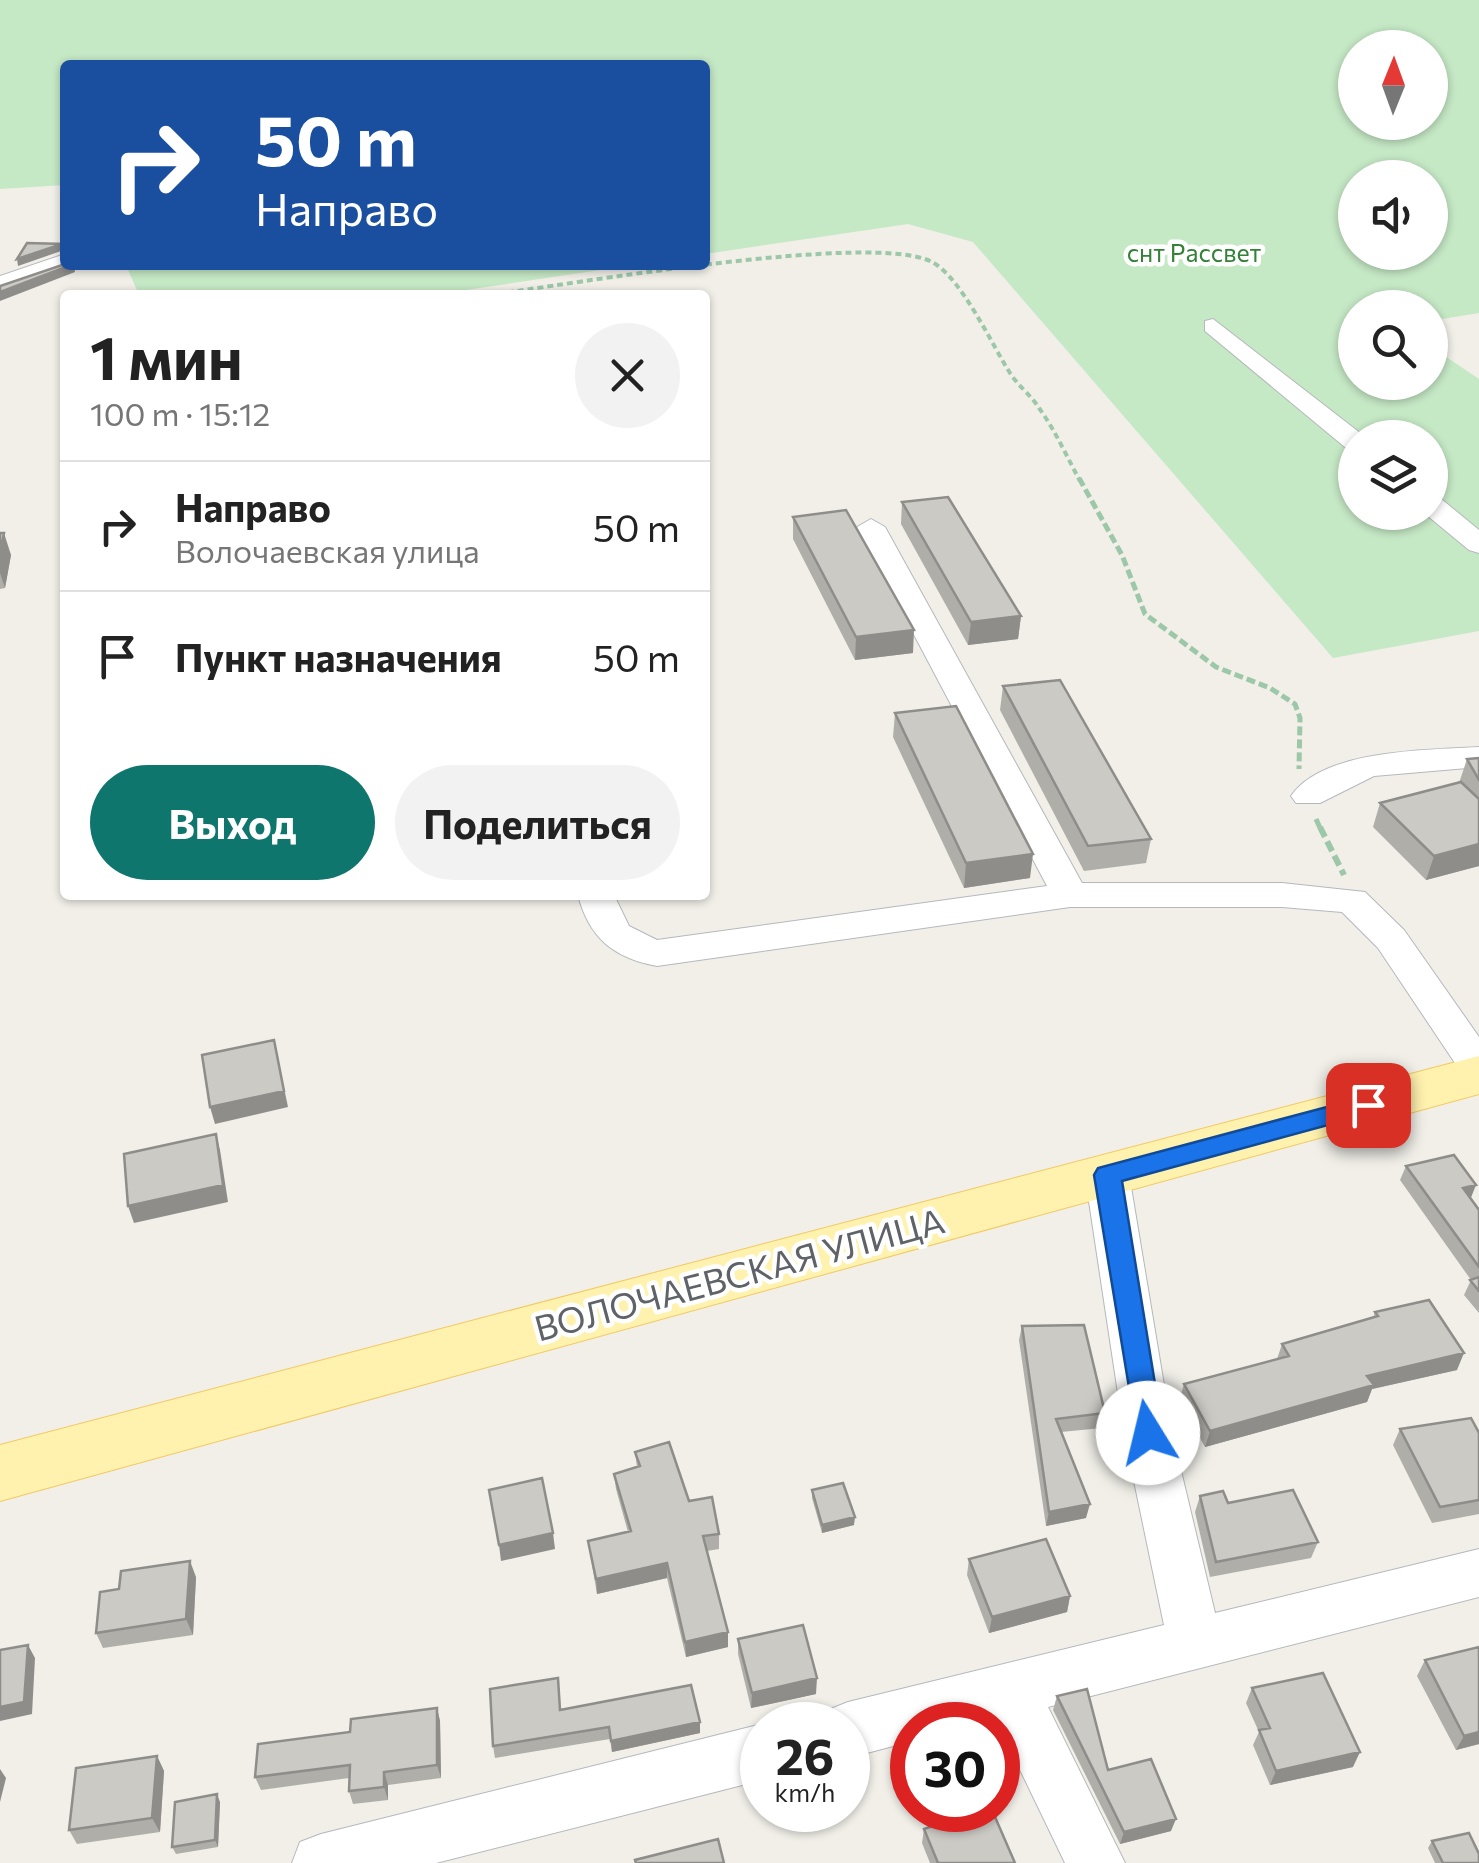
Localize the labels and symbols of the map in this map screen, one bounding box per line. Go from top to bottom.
north arrow [1338,30,1448,140]
park label: снт Рассвет [1127,237,1262,267]
pin [1326,1063,1411,1148]
street label: ВОЛОЧАЕВСКАЯ УЛИЦА [529,1198,949,1348]
position arrow [1096,1381,1200,1485]
speed limit sign: 30 [890,1702,1020,1832]

